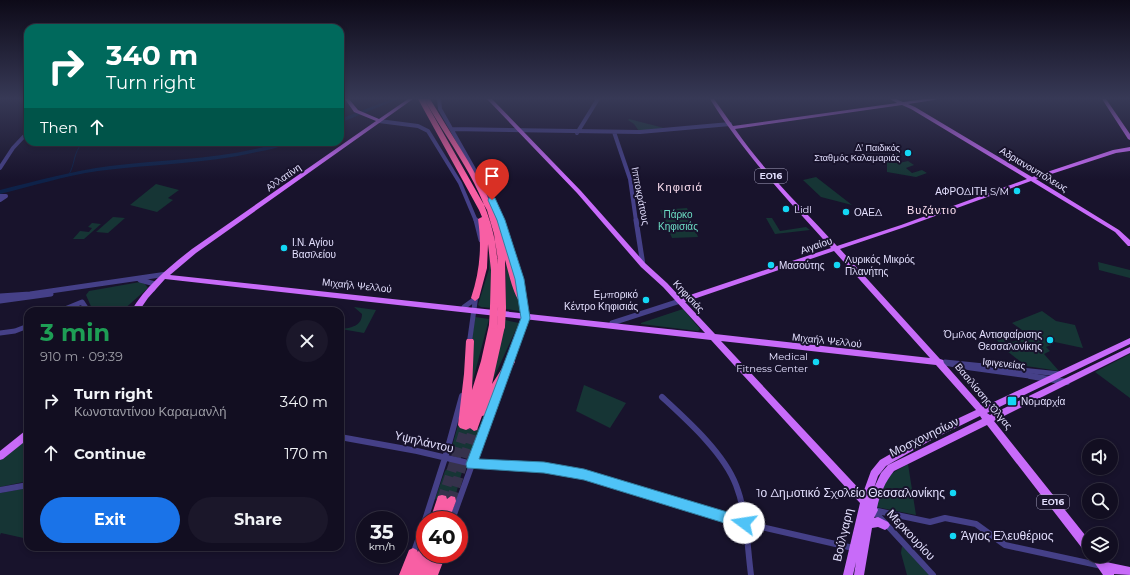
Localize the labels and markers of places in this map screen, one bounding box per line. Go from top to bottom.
place label: Δ' Παιδικός Σταθμός Καλαμαριάς [814,142,901,163]
marker: Δ' Παιδικός Σταθμός Καλαμαριάς [903,148,913,158]
pin [475,159,509,200]
place label: ΑΦΡΟΔΙΤΗ S/M [935,185,1009,198]
marker: ΑΦΡΟΔΙΤΗ S/M [1012,186,1022,196]
place label: Lidl [794,203,812,216]
marker: Lidl [781,204,791,214]
place label: ΟΑΕΔ [854,206,883,219]
marker: ΟΑΕΔ [841,207,851,217]
place label: Ι.Ν. Αγίου Βασιλείου [292,236,336,261]
marker: Ι.Ν. Αγίου Βασιλείου [279,243,289,253]
place label: Λυρικός Μικρός Πλανήτης [845,253,915,278]
place label: Μασούτης [779,259,825,272]
marker: Μασούτης [766,260,776,270]
marker: Λυρικός Μικρός Πλανήτης [832,260,842,270]
place label: Εμπορικό Κέντρο Κηφισιάς [564,288,638,313]
marker: Εμπορικό Κέντρο Κηφισιάς [641,295,651,305]
place label: Όμιλος Αντισφαίρισης Θεσσαλονίκης [943,328,1042,353]
marker: Όμιλος Αντισφαίρισης Θεσσαλονίκης [1045,335,1055,345]
place label: Medical Fitness Center [736,350,808,375]
marker: Medical Fitness Center [811,357,821,367]
marker: Νομαρχία [1006,395,1018,407]
place label: Νομαρχία [1021,395,1066,408]
place label: 1ο Δημοτικό Σχολείο Θεσσαλονίκης [756,485,945,500]
marker: 1ο Δημοτικό Σχολείο Θεσσαλονίκης [948,488,958,498]
place label: Άγιος Ελευθέριος [961,528,1054,543]
marker: Άγιος Ελευθέριος [948,531,958,541]

